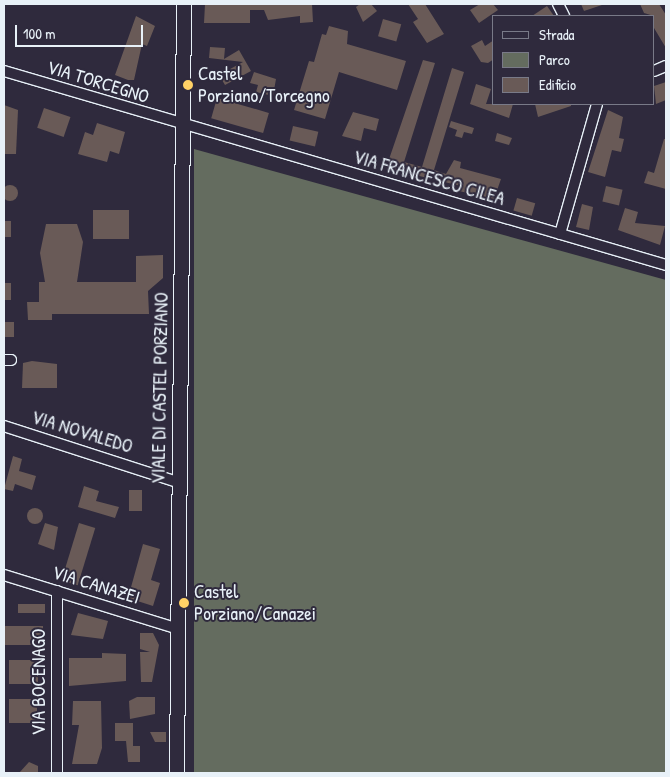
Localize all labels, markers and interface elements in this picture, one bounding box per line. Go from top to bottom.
scale bar [18,15,145,47]
legend [492,15,655,105]
text: 100 m [23,23,56,44]
text: Strada [539,24,574,45]
text: Parco [539,49,570,70]
street label: VIA TORCEGNO [44,56,152,108]
place label: Castel Porziano/Torcegno [198,63,330,107]
text: Edificio [539,74,576,95]
marker: Castel Porziano/Torcegno [182,79,194,91]
street label: VIA FRANCESCO CILEA [351,145,507,211]
street label: VIALE DI CASTEL PORZIANO [147,292,173,484]
street label: VIA NOVALEDO [29,406,135,458]
street label: VIA CANAZEI [49,561,143,609]
place label: Castel Porziano/Canazei [194,581,316,625]
marker: Castel Porziano/Canazei [178,597,190,609]
street label: VIA BOCENAGO [28,629,50,735]

